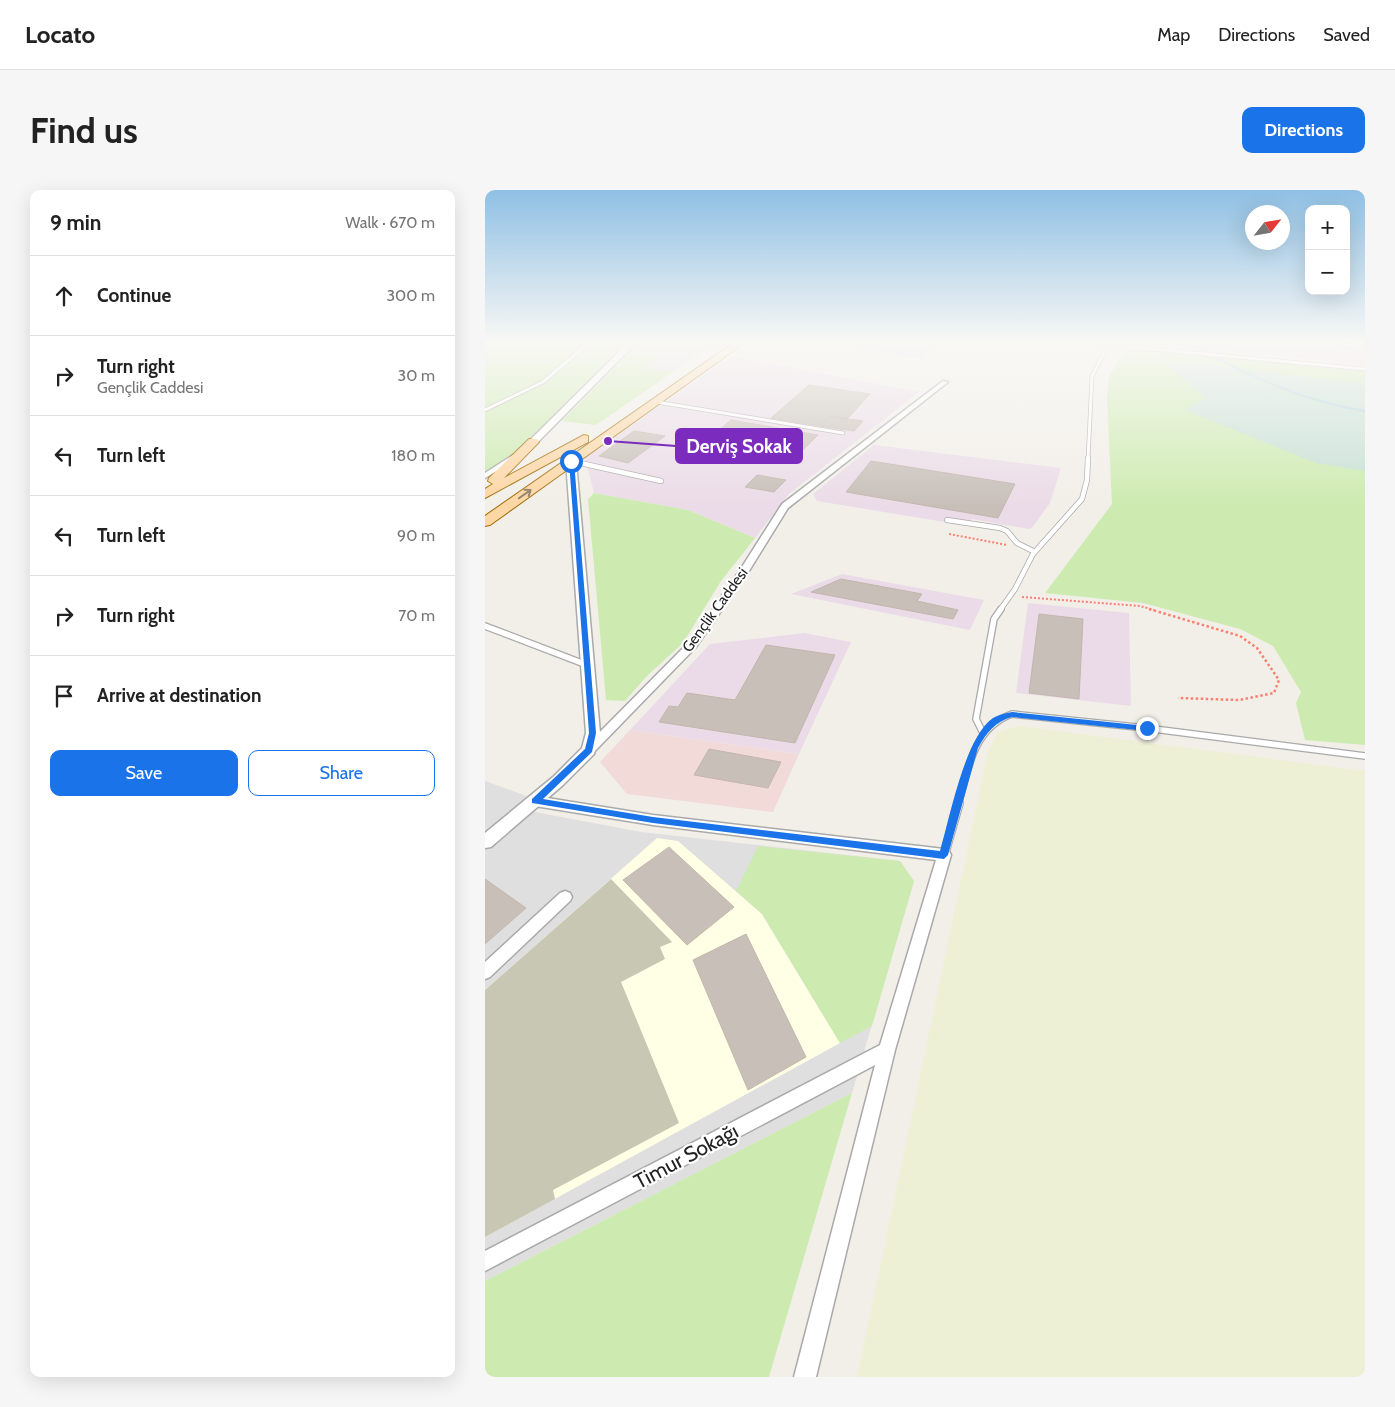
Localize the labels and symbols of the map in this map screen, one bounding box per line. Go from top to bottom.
north arrow [1245,205,1290,250]
callout: Derviş Sokak [676,429,802,463]
text: Derviş Sokak [686,435,793,458]
route start [560,450,583,473]
one-way arrow [518,489,532,499]
street label: Gençlik Caddesi [678,564,752,656]
route end [1136,717,1159,740]
street label: Timur Sokağı [630,1118,742,1194]

